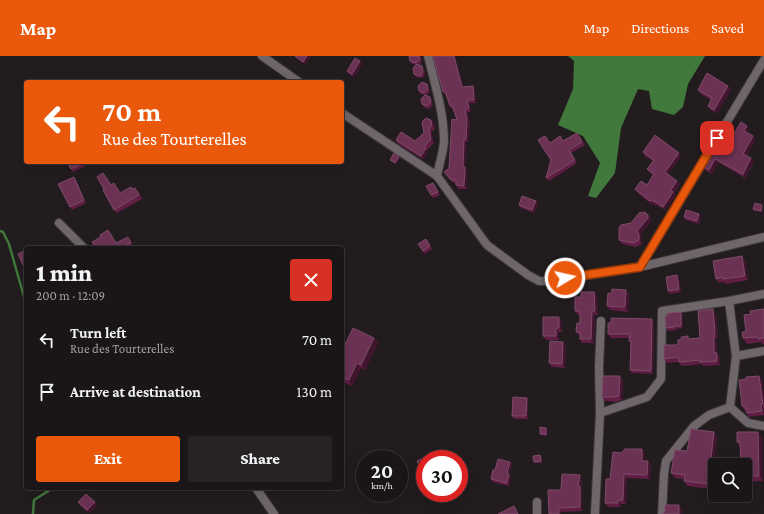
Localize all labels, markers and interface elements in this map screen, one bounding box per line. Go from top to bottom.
text: Map [20,18,56,39]
text: Map [584,20,609,36]
text: Directions [631,20,689,36]
text: Saved [711,20,744,36]
icon: left [36,96,88,148]
text: 70 m [102,96,161,127]
pin [700,121,734,155]
icon: arrive [706,127,728,149]
text: Rue des Tourterelles [102,129,246,149]
position arrow [544,257,586,299]
text: 1 min [36,259,92,286]
button: close [290,259,332,301]
text: 200 m · 12:09 [36,288,105,303]
text: Turn left [70,325,126,341]
icon: left [36,329,58,351]
text: 70 m [302,332,332,348]
text: Rue des Tourterelles [70,341,174,356]
icon: arrive [36,381,58,403]
text: Arrive at destination [70,384,201,400]
text: 130 m [297,384,332,400]
button: Exit [36,436,180,482]
button: Share [188,436,332,482]
speed limit sign: 30 [416,450,468,502]
map controls [708,458,752,502]
button: search [708,458,752,502]
text: 20 [371,460,393,482]
text: km/h [371,480,393,491]

